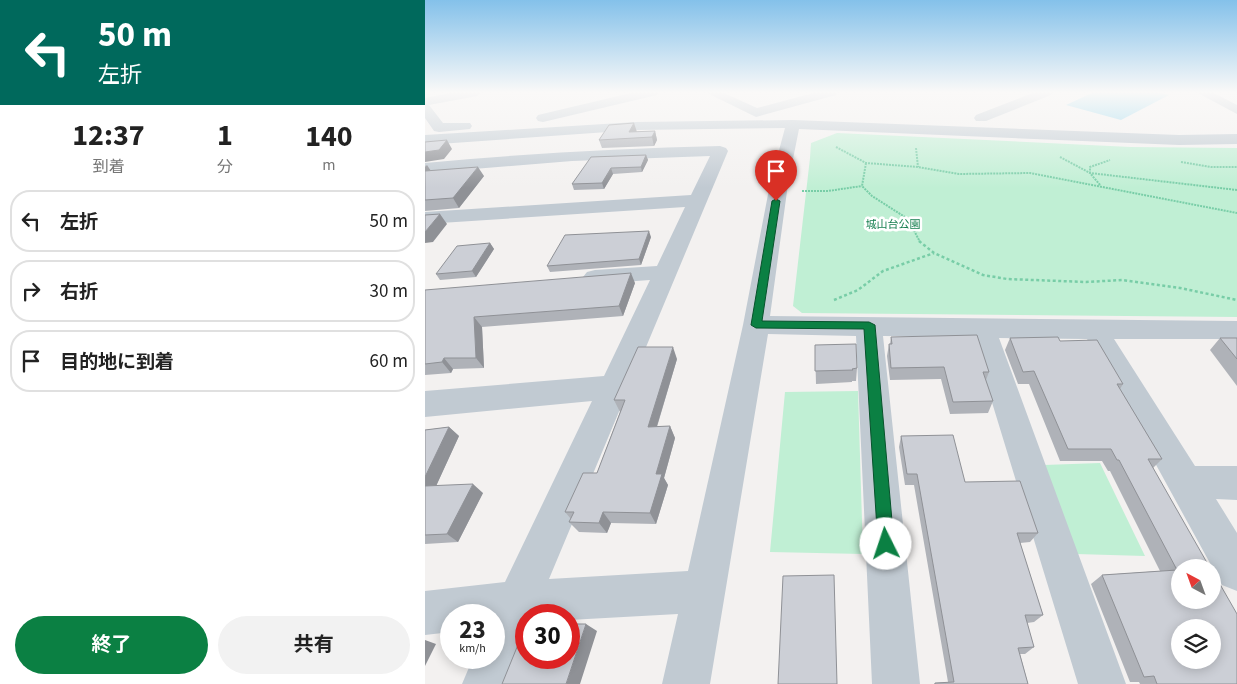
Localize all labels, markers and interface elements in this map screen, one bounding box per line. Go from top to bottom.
text: 50 m [98,10,172,60]
icon: left [15,20,80,85]
text: 左折 [98,59,142,91]
text: 12:37 [72,114,145,157]
text: 1 [217,114,233,157]
text: 140 [305,115,353,158]
pin [755,150,797,201]
text: m [322,154,336,176]
text: 到着 [92,156,124,178]
text: 分 [217,156,233,178]
icon: arrive [762,157,790,185]
icon: left [17,207,45,235]
text: 50 m [370,208,408,235]
text: 左折 [60,209,98,236]
park label: 城山台公園 [866,217,921,232]
icon: right [17,277,45,305]
text: 30 m [370,278,408,305]
text: 右折 [60,279,98,306]
icon: arrive [17,347,45,375]
text: 60 m [370,348,408,375]
text: 目的地に到着 [60,349,174,376]
position arrow [859,517,911,569]
north arrow [1171,559,1221,609]
map controls [1171,559,1221,669]
speed limit sign: 30 [515,604,580,669]
text: 23 [459,612,486,648]
button: 終了 [15,616,208,674]
button: 共有 [218,616,410,674]
button: layers [1171,619,1221,669]
text: km/h [459,640,486,657]

